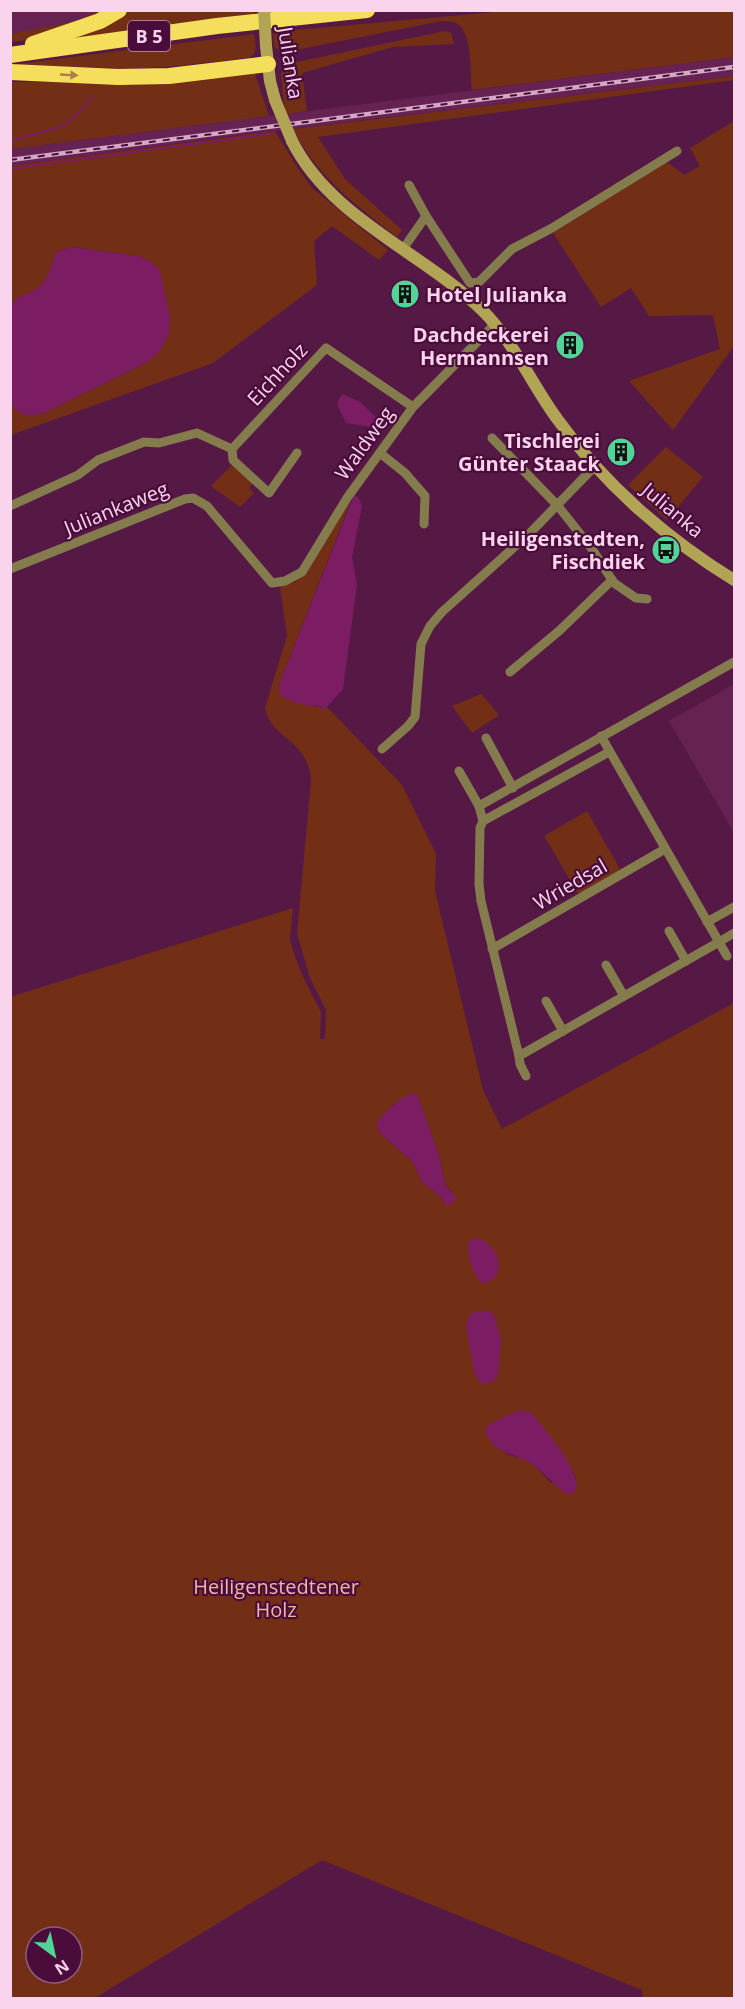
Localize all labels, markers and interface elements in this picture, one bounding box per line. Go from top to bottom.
road number: B 5 [128,21,170,51]
street label: Julianka [272,23,310,101]
one-way arrow [59,71,78,80]
building icon: Hotel Julianka [389,278,421,310]
place label: Hotel Julianka [426,281,567,308]
place label: Dachdeckerei Hermannsen [413,321,549,371]
building icon: Dachdeckerei Hermannsen [554,329,586,361]
street label: Eichholz [241,337,313,411]
street label: Waldweg [328,401,400,485]
place label: Tischlerei Günter Staack [458,427,601,477]
building icon: Tischlerei Günter Staack [605,436,637,468]
street label: Juliankaweg [58,475,172,542]
street label: Julianka [635,475,710,544]
place label: Heiligenstedten, Fischdiek [481,525,646,575]
bus stop icon: Heiligenstedten, Fischdiek [650,534,682,566]
street label: Wriedsal [528,852,612,916]
park label: Heiligenstedtener Holz [193,1573,359,1623]
north arrow [24,1925,84,1985]
text: N [51,1955,74,1980]

